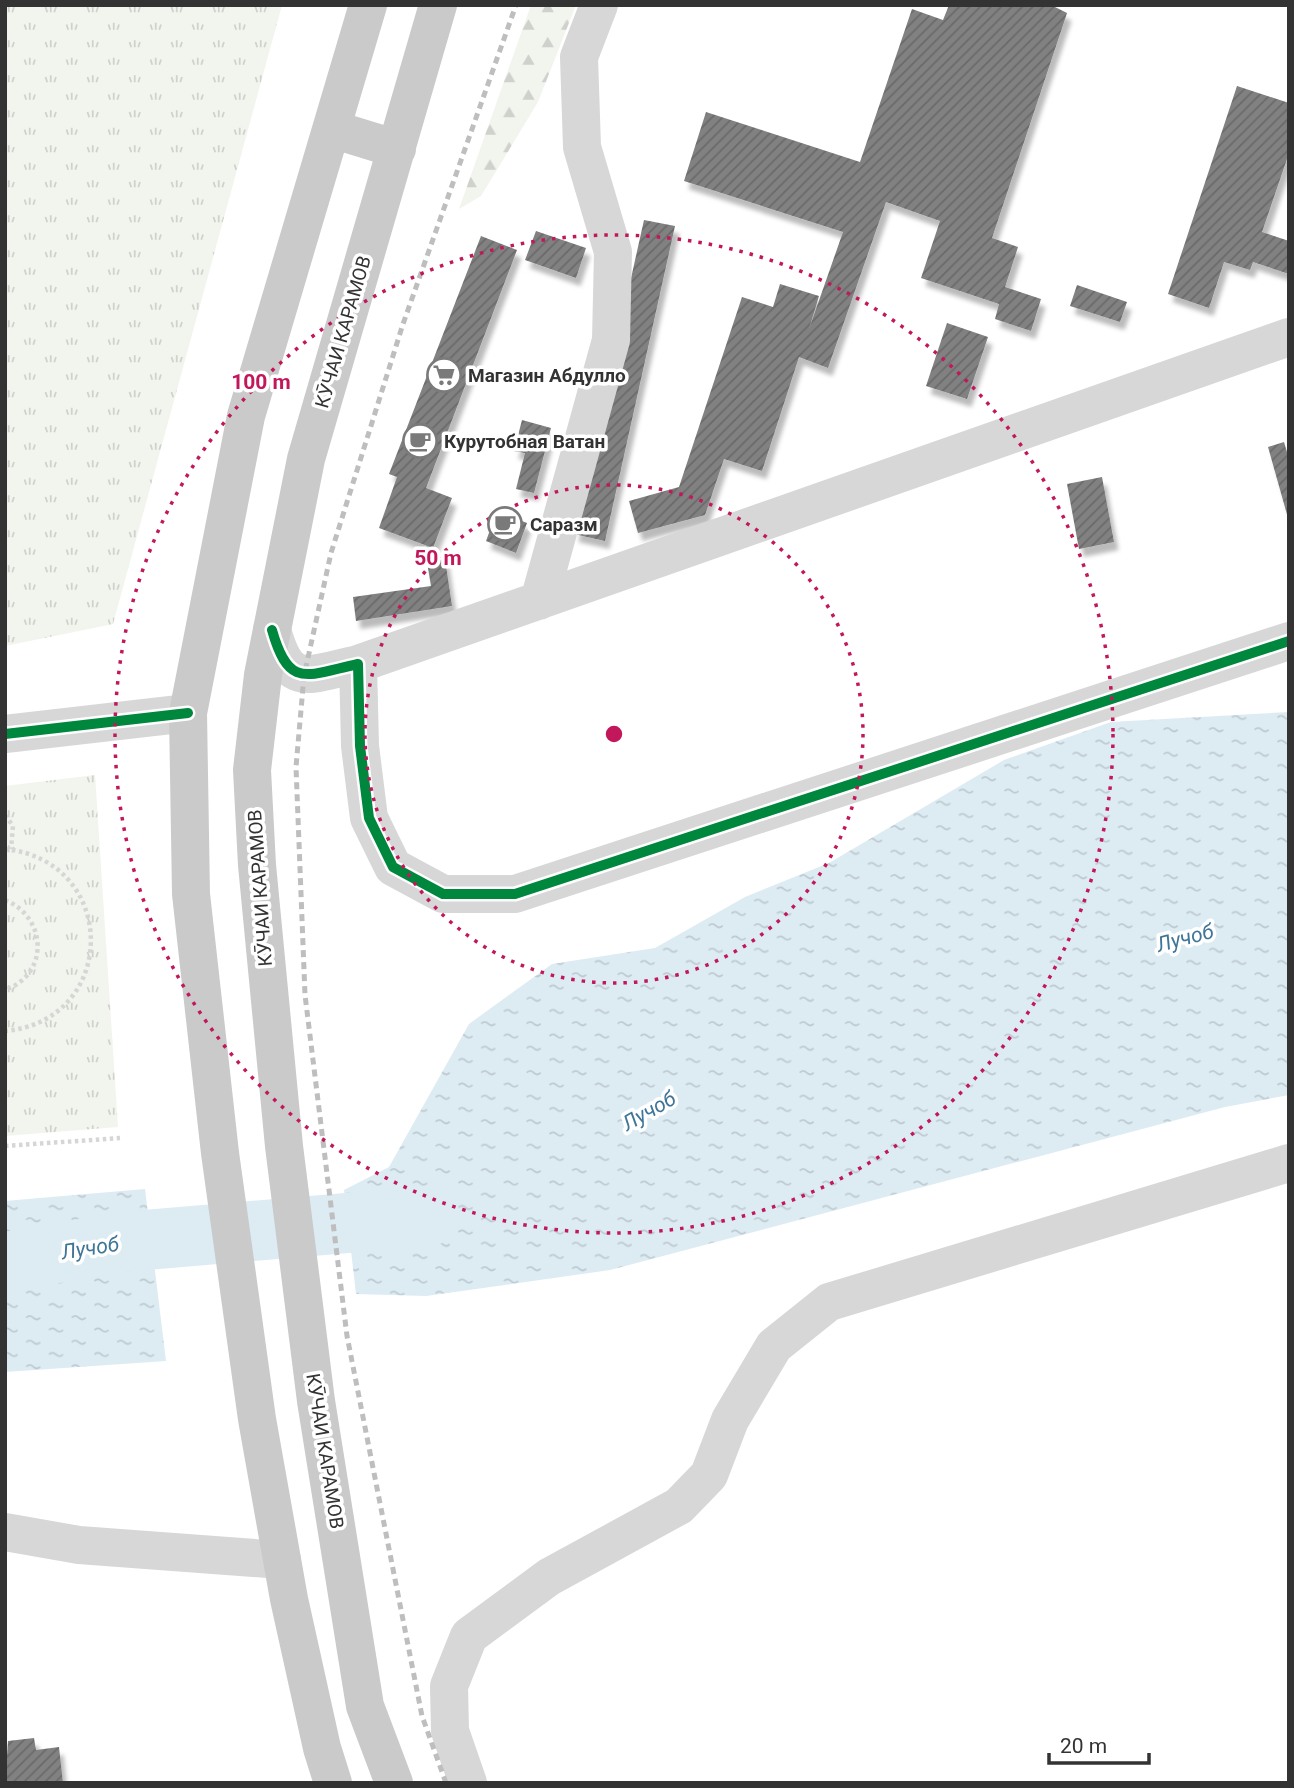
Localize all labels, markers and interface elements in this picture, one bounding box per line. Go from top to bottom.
street label: КӮЧАИ КАРАМОВ [310,253,376,411]
supermarket icon: Магазин Абдулло [425,356,463,394]
place label: Магазин Абдулло [468,364,626,387]
text: 100 m [231,370,291,394]
cafe icon: Курутобная Ватан [401,422,439,460]
place label: Курутобная Ватан [444,430,605,453]
cafe icon: Саразм [486,505,524,543]
place label: Саразм [530,513,598,536]
text: 50 m [414,546,462,570]
centre of rings [602,722,626,746]
street label: КӮЧАИ КАРАМОВ [243,809,277,967]
water label: Лучоб [1153,919,1217,957]
water label: Лучоб [617,1086,681,1136]
water label: Лучоб [58,1231,121,1265]
street label: КӮЧАИ КАРАМОВ [301,1372,349,1530]
scale bar [1049,1722,1149,1766]
text: 20 m [1060,1734,1107,1758]

